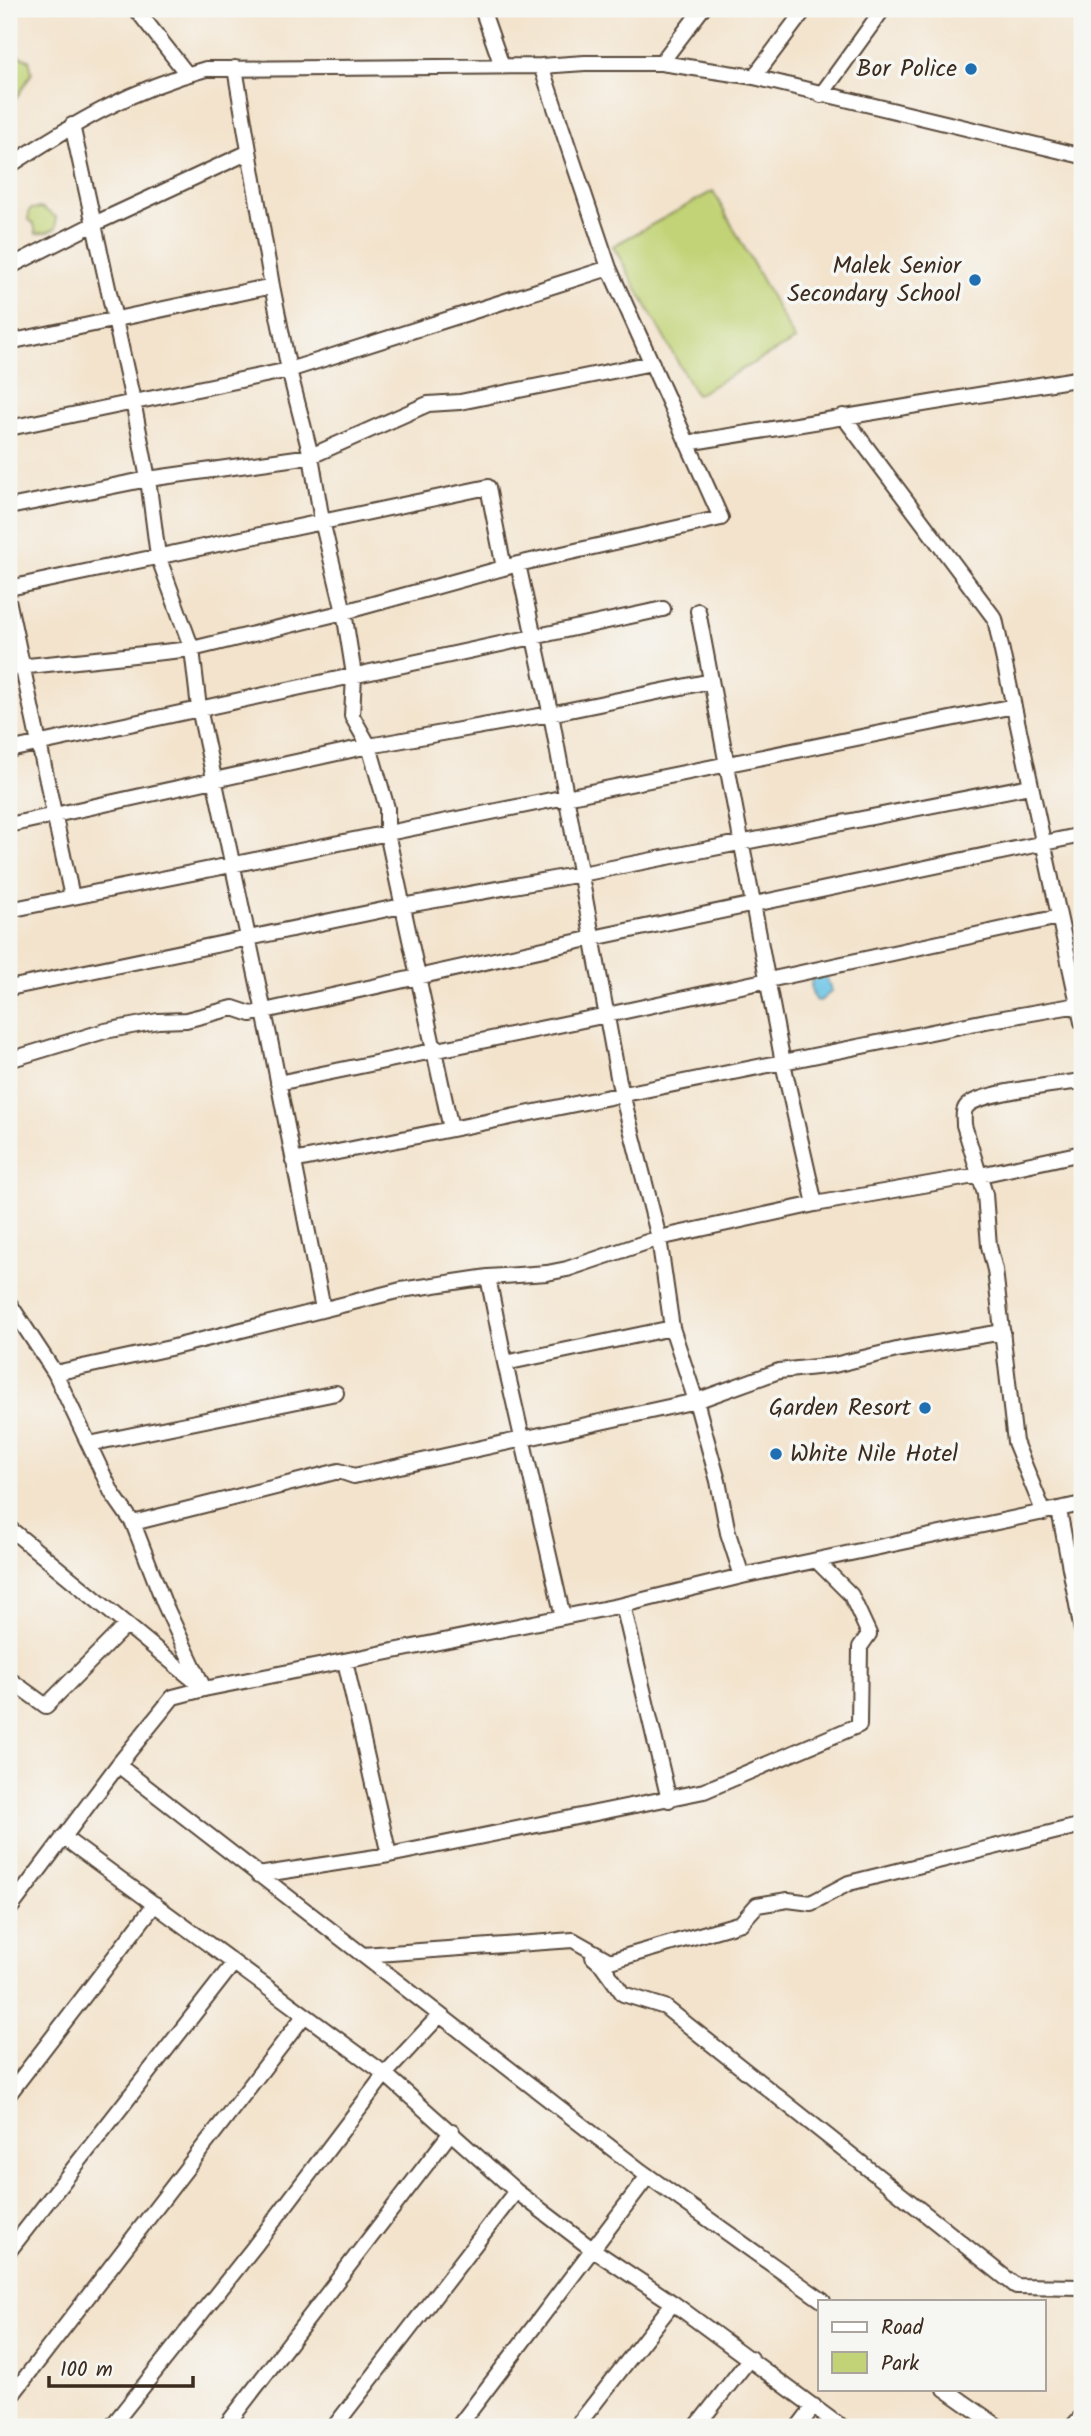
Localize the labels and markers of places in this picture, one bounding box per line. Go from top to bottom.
place label: Bor Police [856,50,957,89]
marker: Bor Police [963,61,979,77]
place label: Malek Senior Secondary School [787,247,963,314]
marker: Malek Senior Secondary School [967,272,983,288]
place label: Garden Resort [769,1389,912,1428]
marker: Garden Resort [917,1400,933,1416]
place label: White Nile Hotel [790,1435,958,1474]
marker: White Nile Hotel [768,1446,784,1462]

